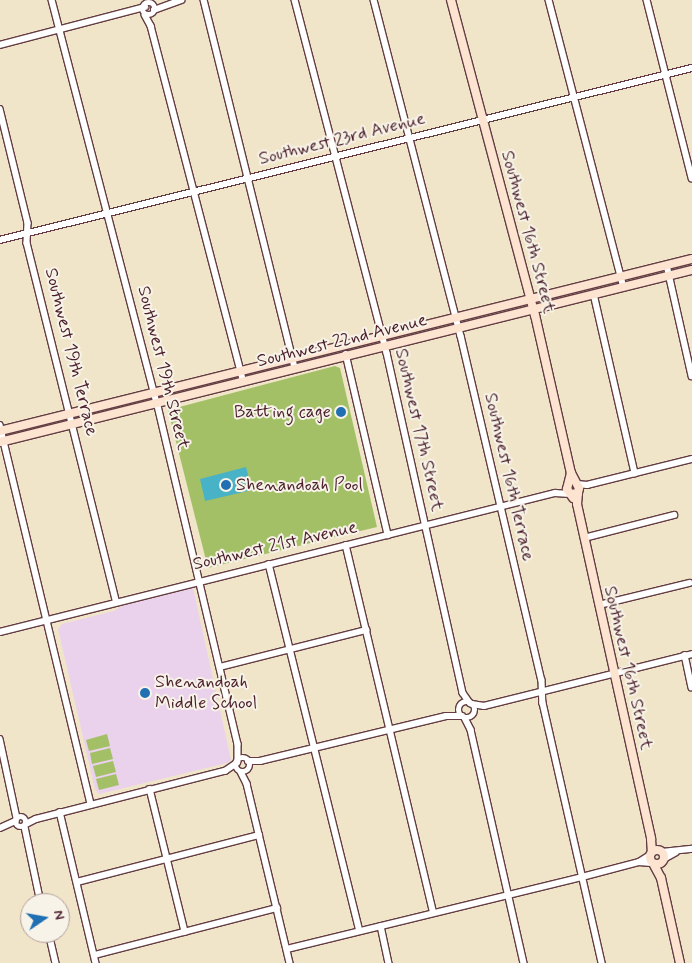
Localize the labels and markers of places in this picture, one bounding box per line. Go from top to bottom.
place label: Batting cage [233,401,331,423]
marker: Batting cage [335,406,347,418]
place label: Shenandoah Pool [236,474,361,496]
marker: Shenandoah Pool [220,479,232,491]
place label: Shenandoah Middle School [155,672,258,714]
marker: Shenandoah Middle School [139,687,151,699]

